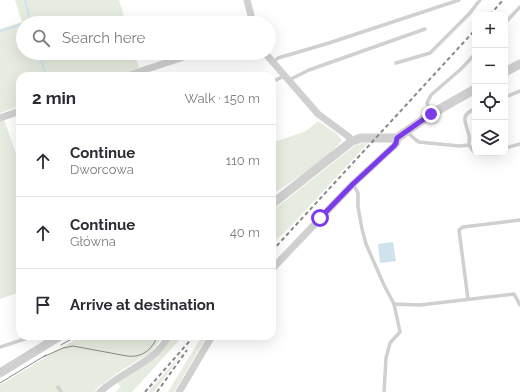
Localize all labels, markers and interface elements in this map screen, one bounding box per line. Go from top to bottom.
map controls [472,12,508,156]
button: + [472,12,508,48]
search box [16,16,276,60]
icon: search [30,27,52,49]
text: Search here [62,29,145,47]
button: − [472,48,508,84]
button: locate [472,84,508,120]
text: 2 min [32,88,76,108]
text: Walk · 150 m [185,91,260,106]
route end [422,105,440,123]
button: layers [472,120,508,156]
text: Continue [70,144,135,162]
icon: ahead [32,150,54,172]
text: 110 m [226,153,260,168]
text: Dworcowa [70,162,134,177]
route start [311,209,329,227]
text: Continue [70,216,135,234]
icon: ahead [32,222,54,244]
text: 40 m [230,225,260,240]
text: Główna [70,234,116,249]
icon: arrive [32,294,54,316]
text: Arrive at destination [70,296,215,314]

